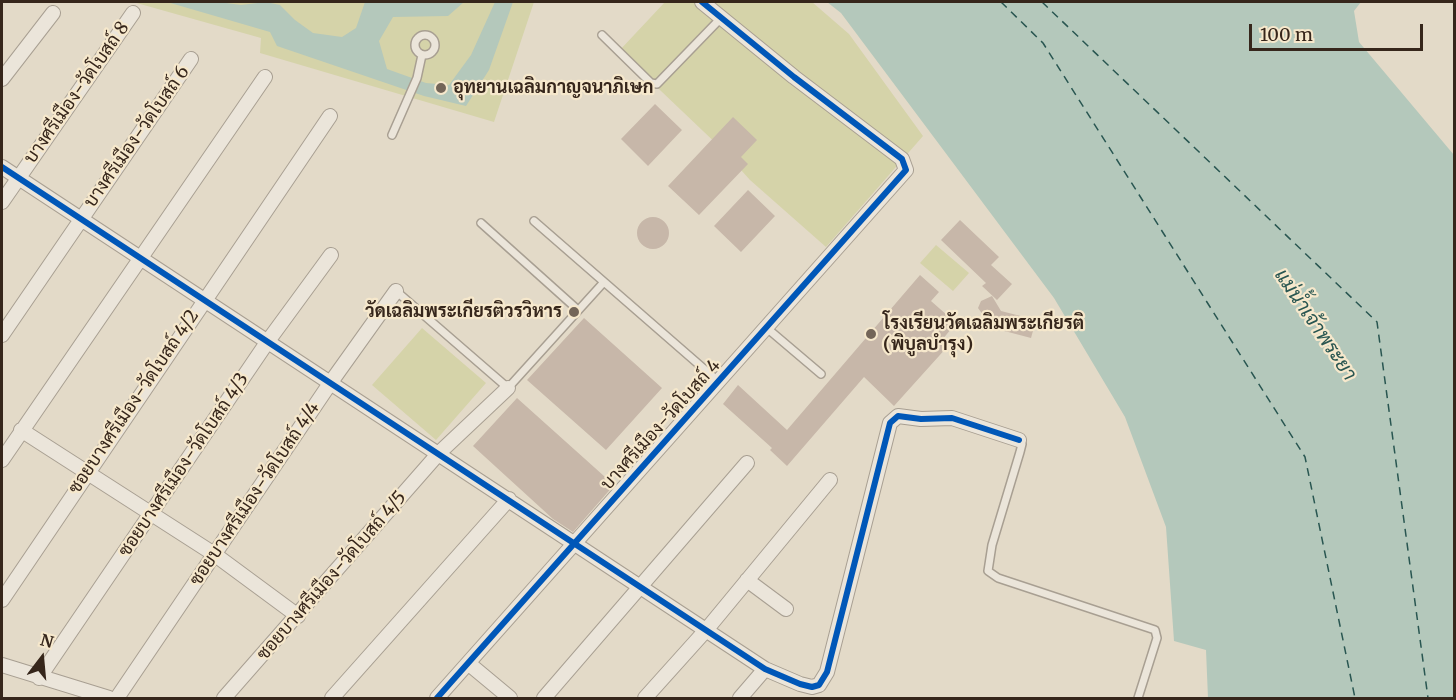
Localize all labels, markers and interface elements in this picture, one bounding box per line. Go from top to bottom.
scale bar [1252,12,1426,50]
street label: บางศรีเมือง-วัดโบสถ์ 8 [20,18,134,168]
text: 100 m [1260,23,1313,46]
street label: บางศรีเมือง-วัดโบสถ์ 6 [80,62,194,212]
place label: อุทยานเฉลิมกาญจนาภิเษก [453,77,653,99]
marker: อุทยานเฉลิมกาญจนาภิเษก [434,81,448,95]
water label: แม่น้ำเจ้าพระยา [1269,265,1361,385]
place label: วัดเฉลิมพระเกียรติวรวิหาร [365,301,562,323]
marker: วัดเฉลิมพระเกียรติวรวิหาร [567,305,581,319]
street label: ซอยบางศรีเมือง-วัดโบสถ์ 4/2 [64,306,204,498]
place label: โรงเรียนวัดเฉลิมพระเกียรติ (พิบูลบำรุง) [883,313,1084,356]
marker: โรงเรียนวัดเฉลิมพระเกียรติ (พิบูลบำรุง) [864,327,878,341]
street label: บางศรีเมือง-วัดโบสถ์ 4 [597,355,725,495]
street label: ซอยบางศรีเมือง-วัดโบสถ์ 4/3 [114,369,254,561]
street label: ซอยบางศรีเมือง-วัดโบสถ์ 4/4 [185,398,325,590]
street label: ซอยบางศรีเมือง-วัดโบสถ์ 4/5 [253,487,411,665]
north arrow [12,628,72,688]
text: N [38,629,56,652]

